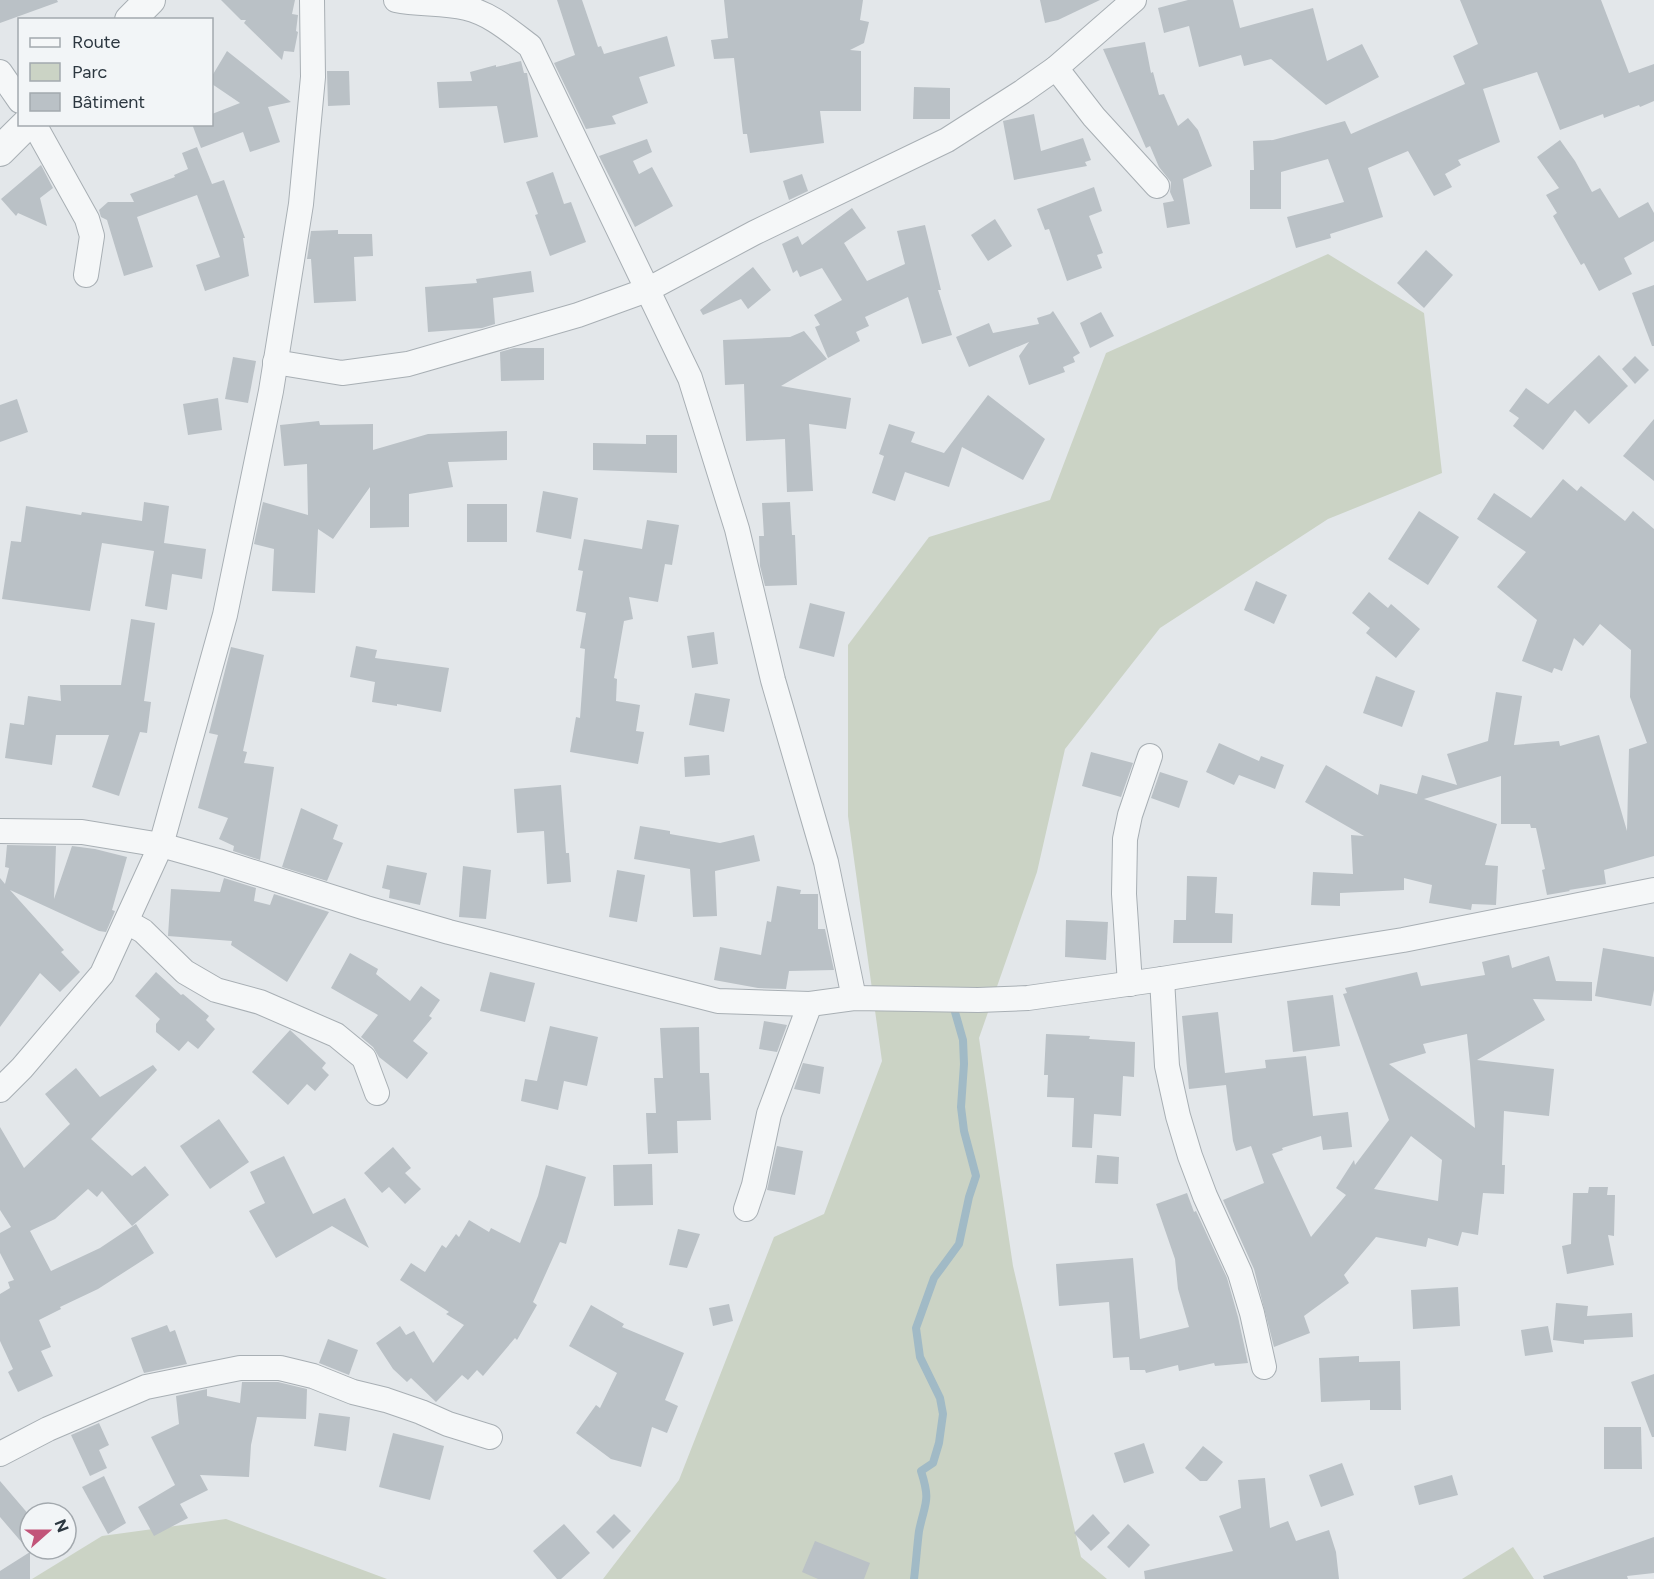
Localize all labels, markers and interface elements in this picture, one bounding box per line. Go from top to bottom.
legend [18,18,213,126]
text: Route [72,31,121,53]
text: Parc [72,61,108,83]
text: Bâtiment [72,91,145,113]
north arrow [18,1501,78,1561]
text: N [50,1517,73,1535]

